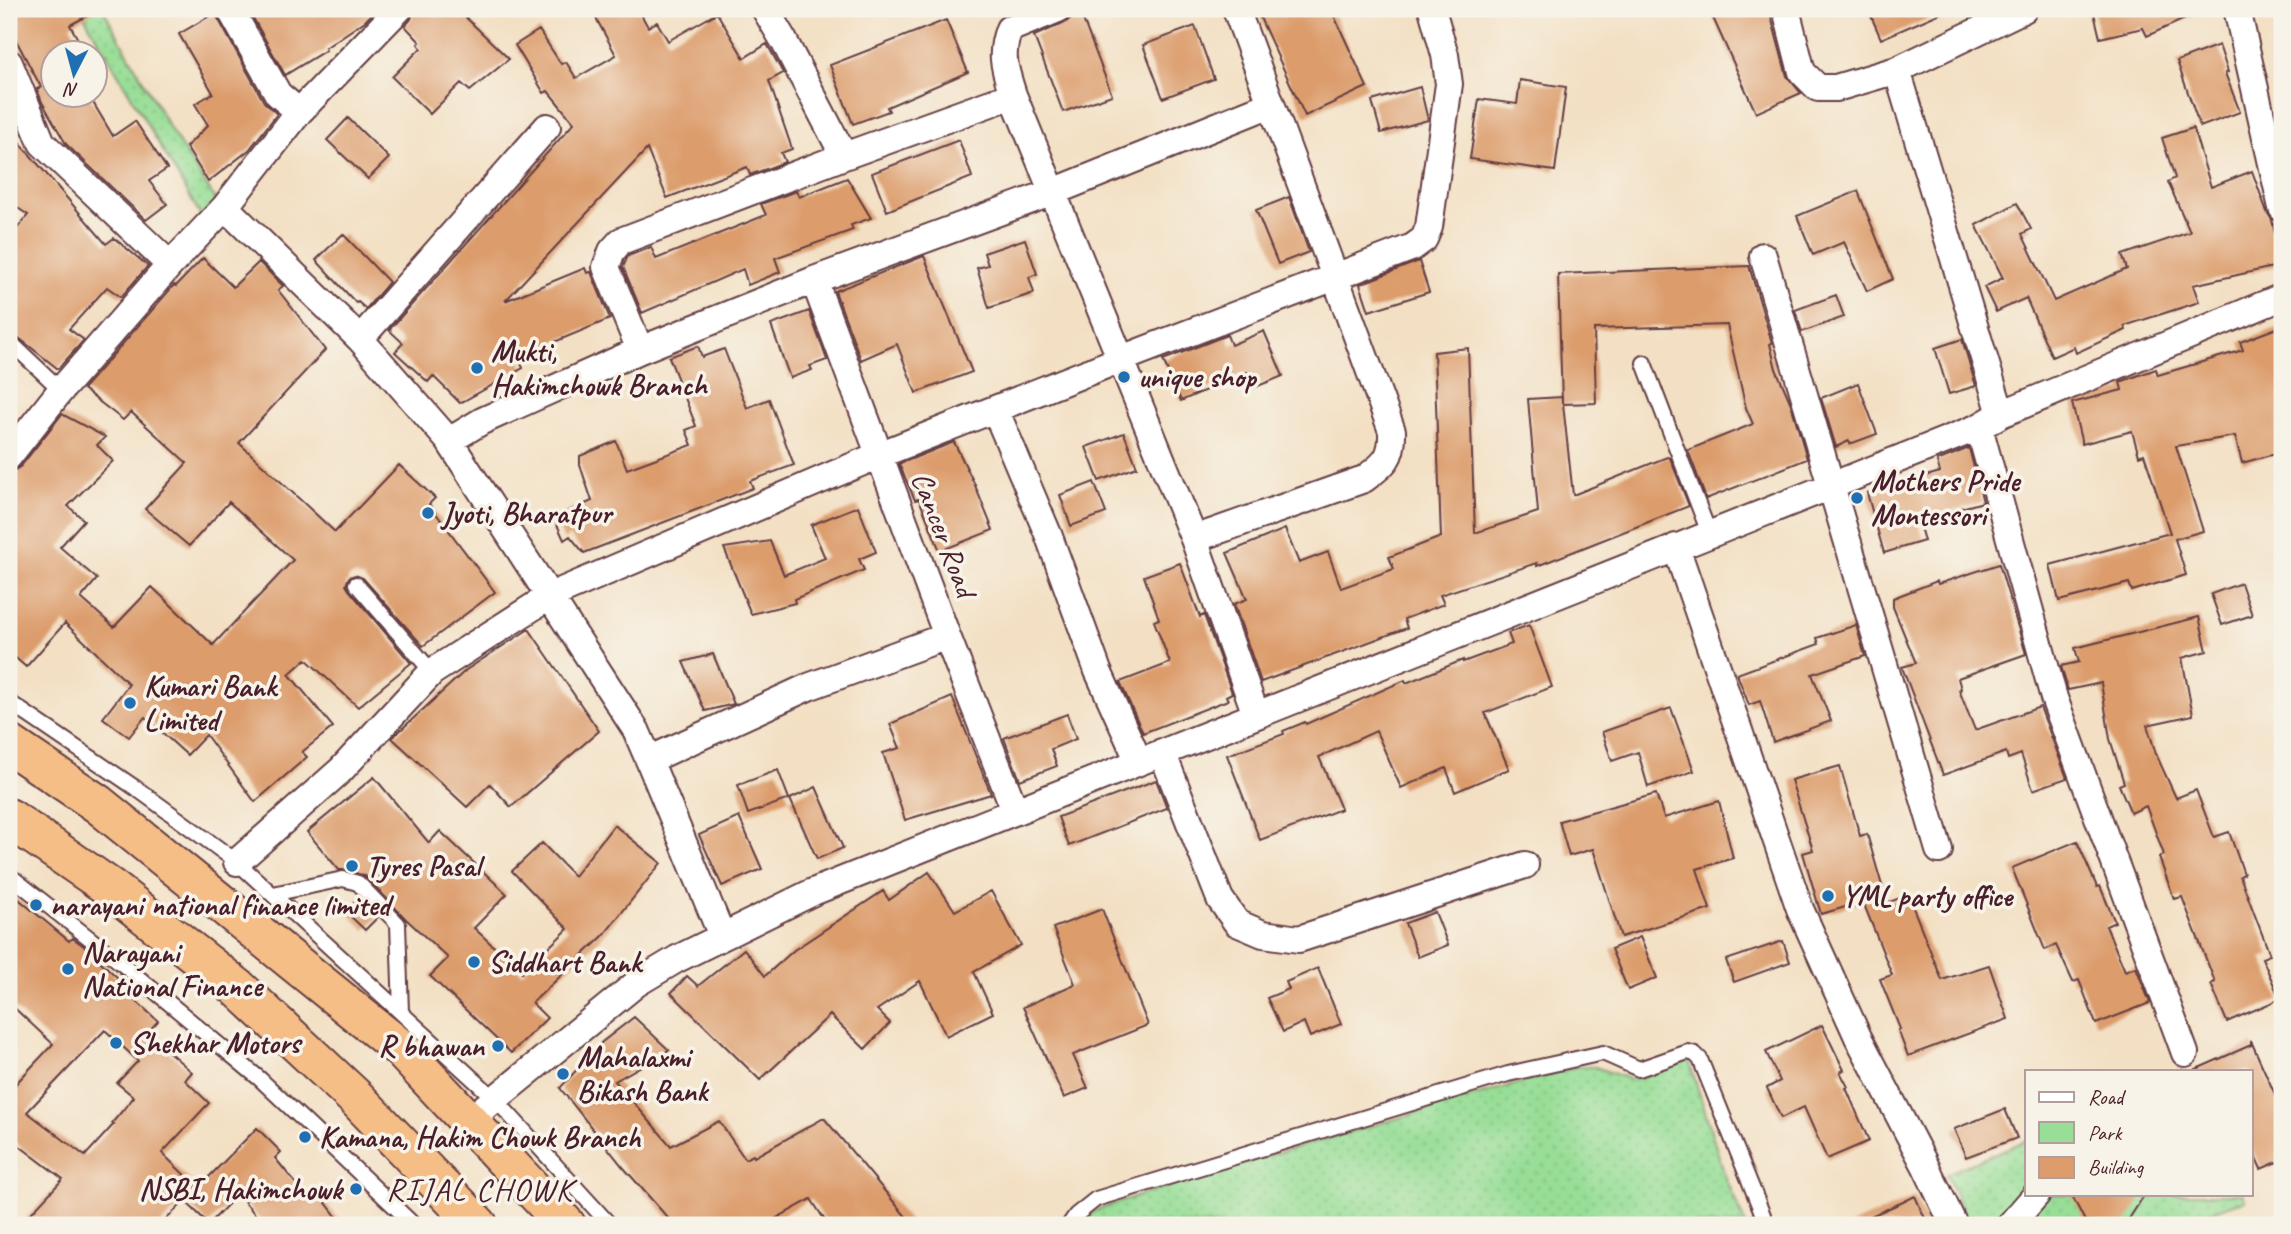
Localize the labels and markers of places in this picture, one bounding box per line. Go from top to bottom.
place label: Mukti, Hakimchowk Branch [491,332,709,404]
place label: unique shop [1138,358,1258,396]
marker: Mukti, Hakimchowk Branch [469,360,485,376]
marker: unique shop [1116,369,1132,385]
place label: Mothers Pride Montessori [1871,462,2022,534]
marker: Mothers Pride Montessori [1849,490,1865,506]
place label: Jyoti, Bharatpur [440,494,614,532]
marker: Jyoti, Bharatpur [420,505,436,521]
place label: Kumari Bank Limited [144,667,279,739]
marker: Kumari Bank Limited [122,695,138,711]
place label: Tyres Pasal [366,847,486,885]
marker: Tyres Pasal [344,858,360,874]
place label: YML party office [1842,877,2014,915]
place label: narayani national finance limited [50,886,394,924]
marker: YML party office [1820,888,1836,904]
marker: narayani national finance limited [28,897,44,913]
place label: Narayani National Finance [82,933,265,1005]
place label: Siddhart Bank [488,943,644,981]
marker: Siddhart Bank [466,954,482,970]
marker: Narayani National Finance [60,961,76,977]
place label: Shekhar Motors [130,1024,303,1062]
place label: R bhawan [378,1027,485,1065]
marker: Shekhar Motors [108,1035,124,1051]
marker: R bhawan [490,1038,506,1054]
place label: Mahalaxmi Bikash Bank [577,1038,710,1110]
marker: Mahalaxmi Bikash Bank [555,1066,571,1082]
place label: Kamana, Hakim Chowk Branch [319,1118,641,1156]
marker: Kamana, Hakim Chowk Branch [297,1129,313,1145]
place label: NSBI, Hakimchowk [139,1170,345,1208]
marker: NSBI, Hakimchowk [348,1181,364,1197]

